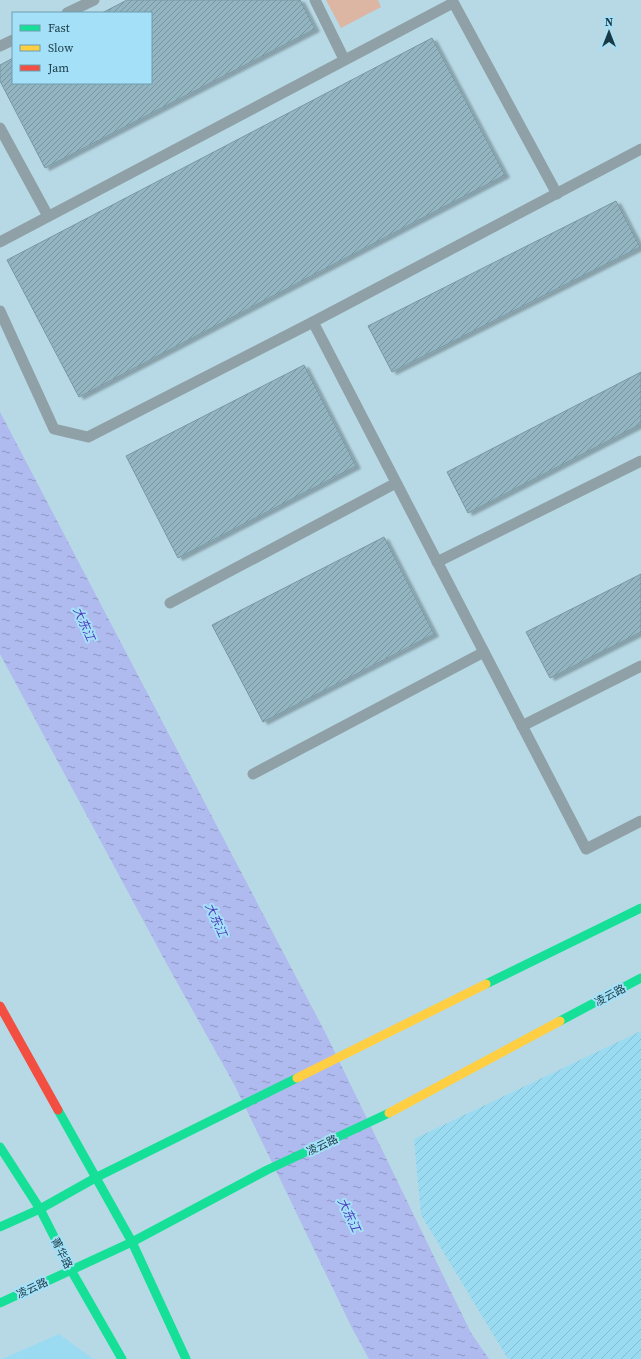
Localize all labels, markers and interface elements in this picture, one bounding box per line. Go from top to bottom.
legend [12,12,152,84]
north arrow [589,12,629,52]
text: N [605,15,613,30]
text: Fast [48,20,70,36]
text: Slow [48,40,74,56]
text: Jam [47,60,69,76]
water label: 大东江 [69,604,99,646]
water label: 大东江 [201,900,231,942]
street label: 凌云路 [592,981,628,1010]
street label: 凌云路 [304,1132,340,1159]
water label: 大东江 [334,1195,365,1236]
street label: 菁华路 [47,1235,76,1271]
street label: 凌云路 [14,1275,50,1302]

